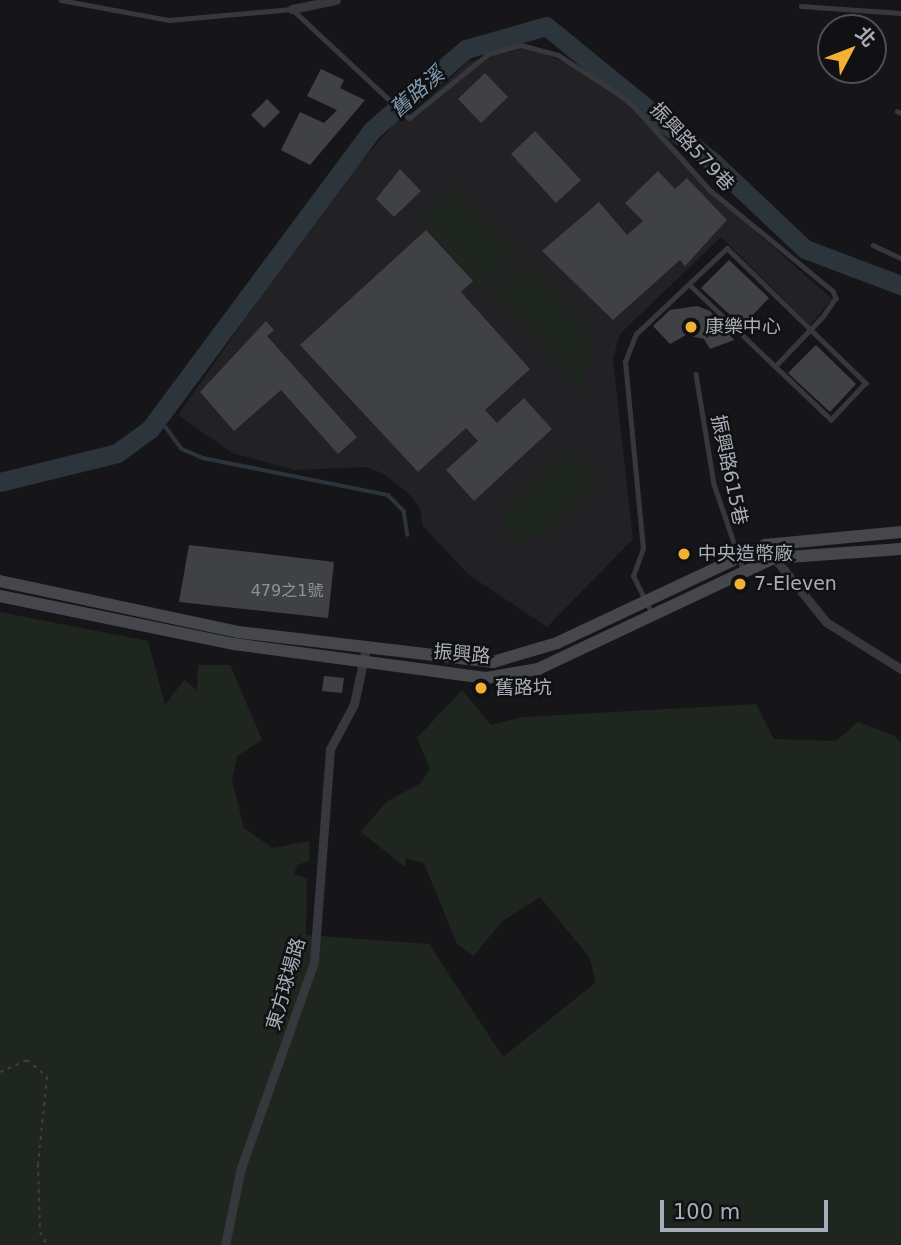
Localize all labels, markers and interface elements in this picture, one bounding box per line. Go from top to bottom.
north arrow [817,14,887,84]
text: 北 [852,22,881,51]
water label: 舊路溪 [385,62,449,122]
street label: 振興路579巷 [645,98,739,196]
place label: 康樂中心 [705,316,781,338]
marker: 康樂中心 [683,319,699,335]
street label: 振興路615巷 [706,413,752,527]
place label: 中央造幣廠 [698,543,793,565]
marker: 中央造幣廠 [676,546,692,562]
place label: 7-Eleven [754,573,837,595]
marker: 7-Eleven [732,576,748,592]
house number: 479之1號 [251,581,323,601]
street label: 振興路 [433,640,491,668]
place label: 舊路坑 [495,677,552,699]
marker: 舊路坑 [473,680,489,696]
street label: 東方球場路 [262,935,310,1033]
scale bar [663,1186,831,1230]
text: 100 m [673,1200,740,1224]

